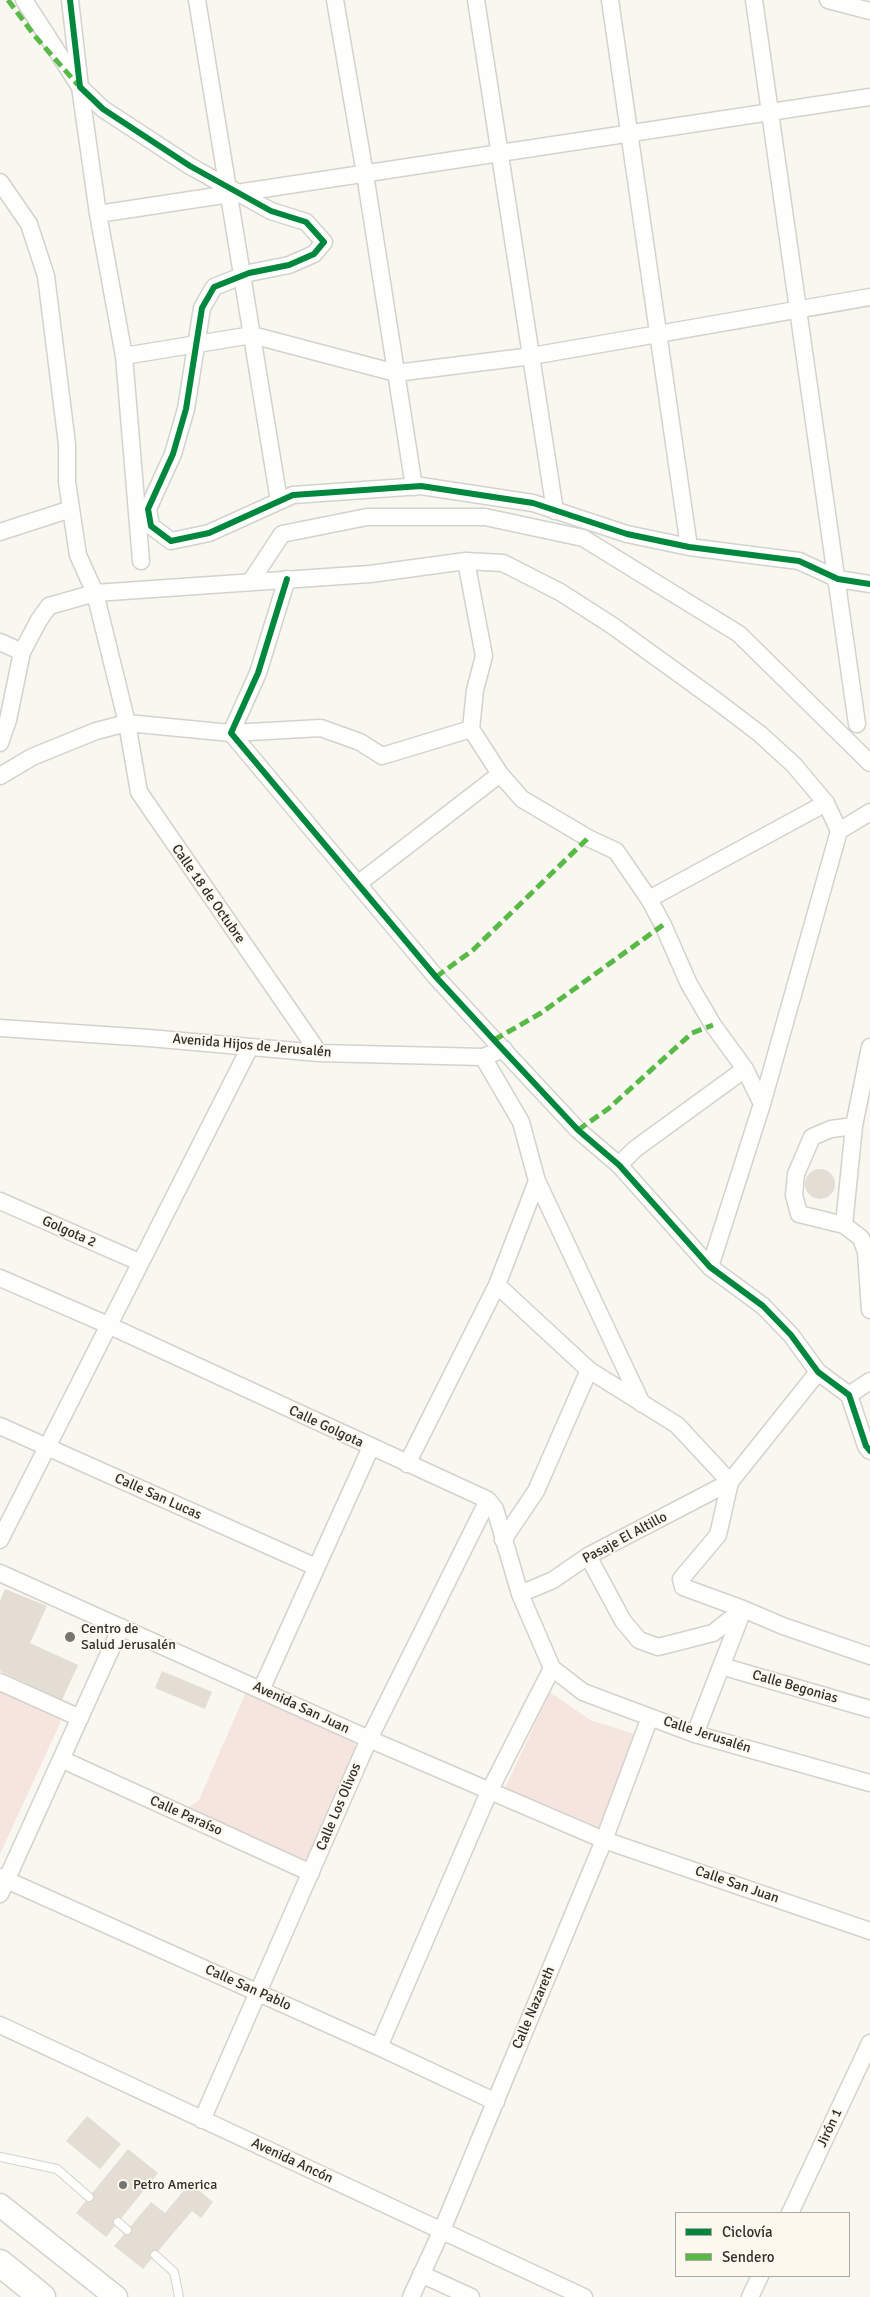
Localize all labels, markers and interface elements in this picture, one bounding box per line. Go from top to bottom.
street label: Calle 18 de Octubre [168,841,248,947]
street label: Avenida Hijos de Jerusalén [172,1031,332,1061]
street label: Golgota 2 [39,1213,99,1251]
street label: Calle Golgota [286,1402,366,1452]
street label: Calle San Lucas [112,1470,204,1524]
street label: Pasaje El Altillo [580,1509,670,1567]
place label: Centro de Salud Jerusalén [81,1621,176,1654]
marker: Centro de Salud Jerusalén [63,1630,77,1644]
street label: Calle Begonias [750,1667,840,1707]
street label: Avenida San Juan [250,1678,352,1738]
street label: Calle Jerusalén [661,1713,753,1757]
street label: Calle Los Olivos [313,1761,365,1853]
street label: Calle Paraíso [147,1793,225,1839]
street label: Calle San Juan [693,1863,781,1907]
street label: Calle San Pablo [202,1962,294,2014]
street label: Calle Nazareth [509,1964,559,2052]
street label: Jirón 1 [814,2106,846,2150]
street label: Avenida Ancón [248,2135,336,2187]
place label: Petro America [133,2177,217,2193]
marker: Petro America [117,2179,129,2191]
legend [675,2212,850,2277]
text: Ciclovía [722,2223,773,2241]
text: Sendero [722,2248,775,2266]

